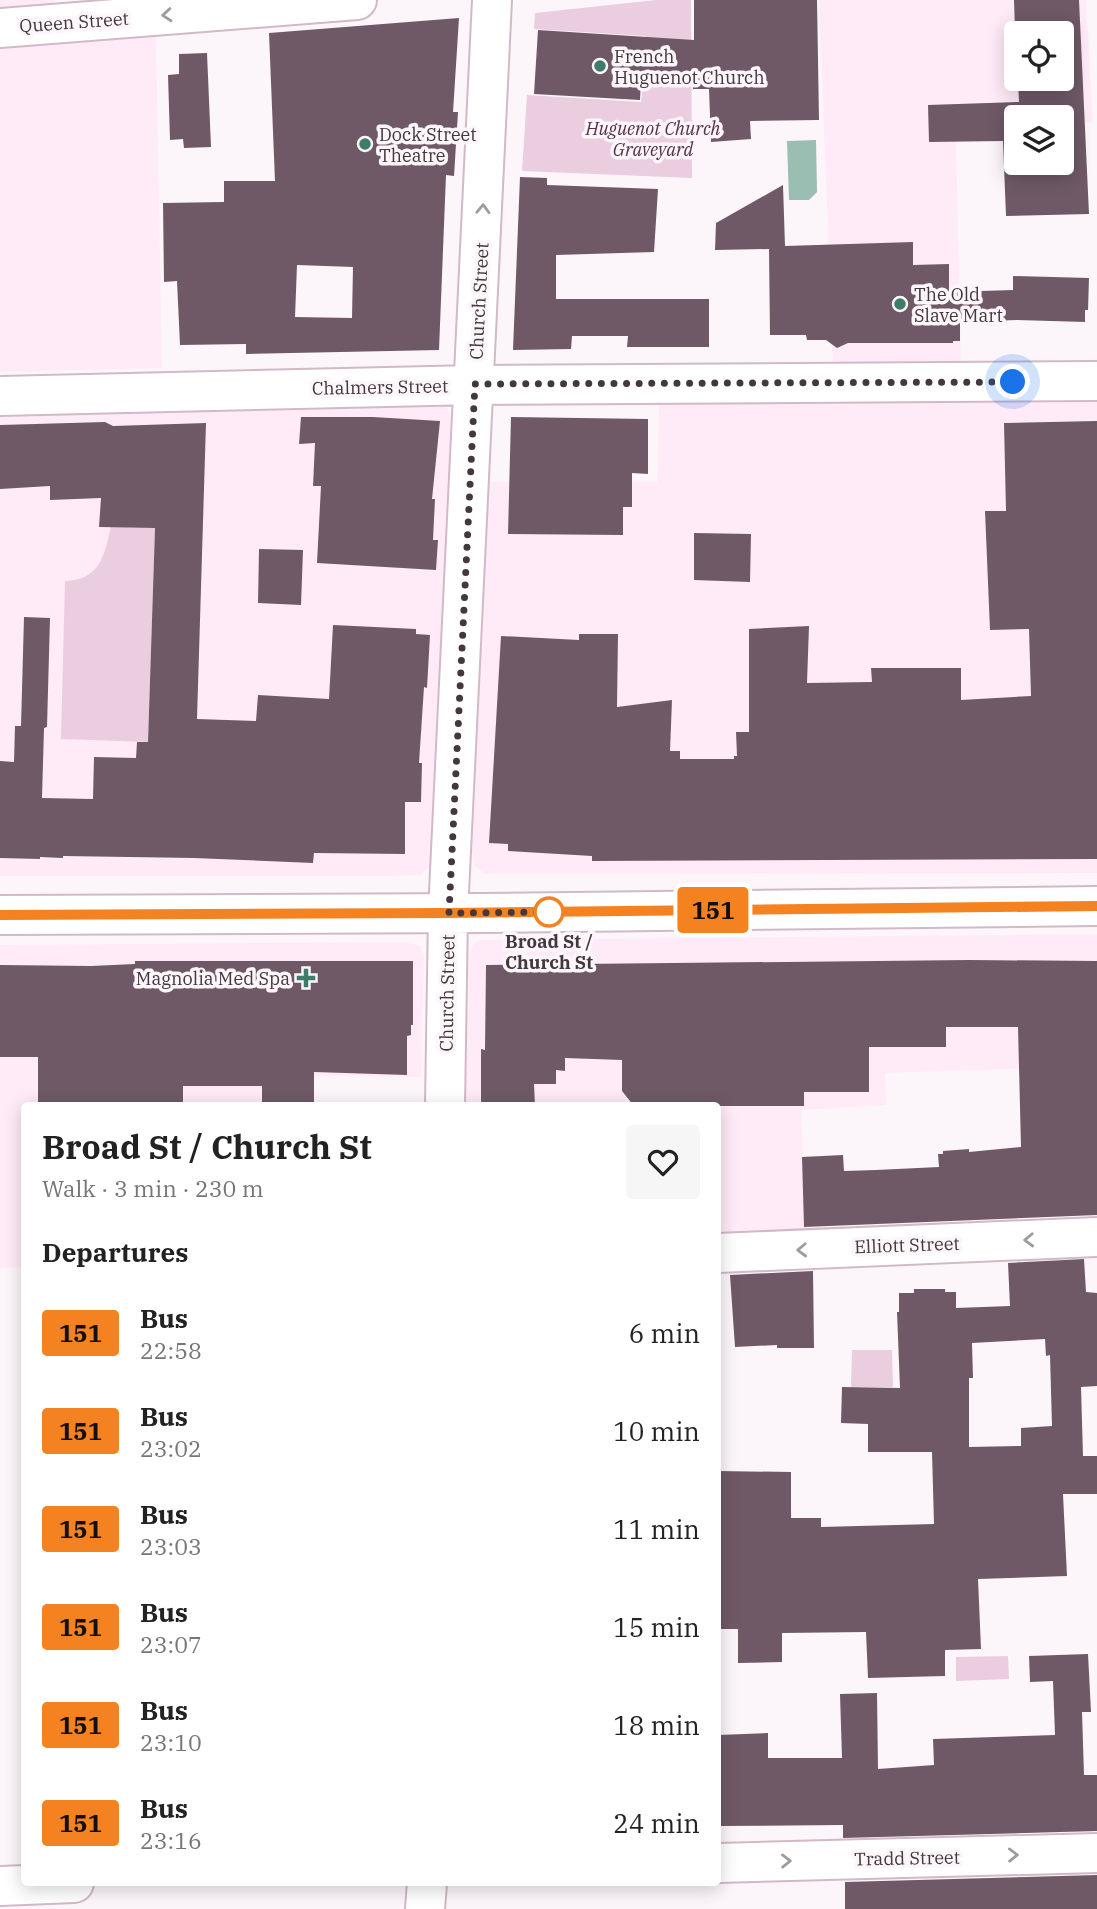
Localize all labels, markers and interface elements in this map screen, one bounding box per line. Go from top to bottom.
street label: Queen Street [19,7,129,37]
one-way arrow [161,7,172,22]
map controls [1004,21,1074,175]
button: locate [1004,21,1074,91]
place label: French Huguenot Church [614,45,765,89]
marker: French Huguenot Church [592,58,608,74]
button: layers [1004,105,1074,175]
park label: Huguenot Church Graveyard [584,117,721,161]
place label: Dock Street Theatre [379,123,477,167]
marker: Dock Street Theatre [357,136,373,152]
one-way arrow [475,203,490,214]
street label: Church Street [464,242,494,360]
place label: The Old Slave Mart [914,283,1003,327]
marker: The Old Slave Mart [892,296,908,312]
your location [995,364,1030,399]
street label: Chalmers Street [312,374,448,400]
line badge: 151 [673,887,753,933]
text: 151 [691,894,735,926]
marker: Broad St / Church St [534,897,564,927]
place label: Broad St / Church St [505,930,593,974]
street label: Church Street [434,934,460,1052]
place label: Magnolia Med Spa [136,967,290,990]
marker: Magnolia Med Spa [296,968,316,988]
text: Broad St / Church St [42,1125,372,1168]
button: heart [626,1125,700,1199]
text: Walk · 3 min · 230 m [42,1173,264,1203]
street label: Elliott Street [854,1232,960,1258]
one-way arrow [1023,1232,1034,1247]
text: Departures [42,1235,188,1269]
one-way arrow [796,1242,807,1257]
text: Bus [140,1301,188,1335]
text: 6 min [629,1316,700,1350]
text: 151 [59,1317,102,1349]
text: 22:58 [140,1335,202,1365]
text: Bus [140,1399,188,1433]
text: 10 min [613,1414,700,1448]
text: 151 [59,1415,102,1447]
text: 23:02 [140,1433,202,1463]
text: Bus [140,1497,188,1531]
text: 11 min [613,1512,700,1546]
text: 151 [59,1513,102,1545]
text: 23:03 [140,1531,202,1561]
text: Bus [140,1595,188,1629]
text: 15 min [613,1610,700,1644]
text: 151 [59,1611,102,1643]
text: 23:07 [140,1629,202,1659]
text: Bus [140,1693,188,1727]
text: 18 min [613,1708,700,1742]
text: 151 [59,1709,102,1741]
text: 23:10 [140,1727,202,1757]
text: Bus [140,1791,188,1825]
text: 24 min [613,1806,700,1840]
text: 151 [59,1807,102,1839]
text: 23:16 [140,1825,202,1855]
street label: Tradd Street [854,1846,960,1870]
one-way arrow [1008,1847,1019,1863]
one-way arrow [781,1853,791,1869]

